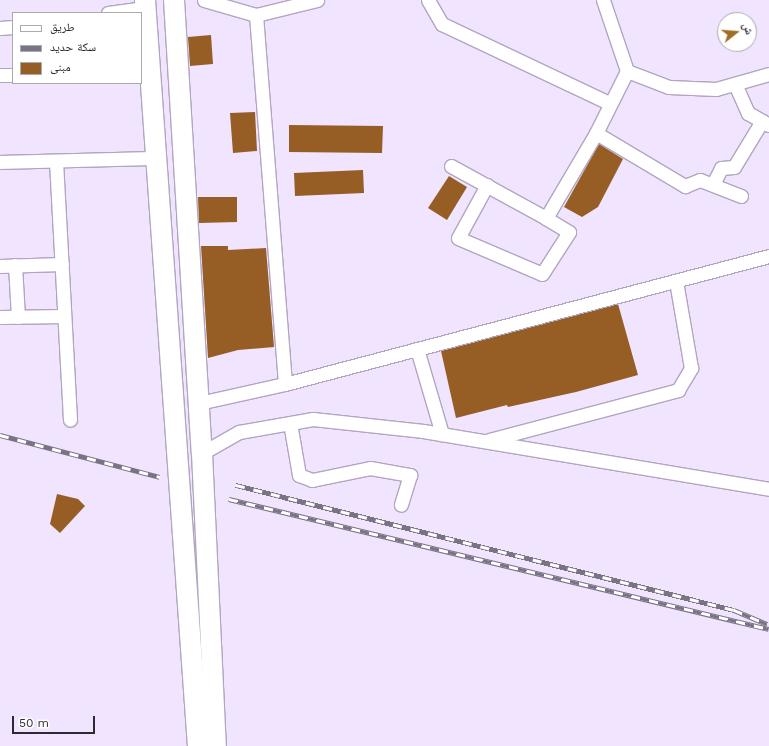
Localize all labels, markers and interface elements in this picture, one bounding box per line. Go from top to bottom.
legend [12,12,142,84]
north arrow [717,12,757,52]
text: طريق [50,20,75,34]
text: ش [740,21,756,36]
text: سكة حديد [50,40,96,54]
text: مبنى [50,60,71,74]
scale bar [14,708,97,734]
text: 50 m [19,716,49,730]

